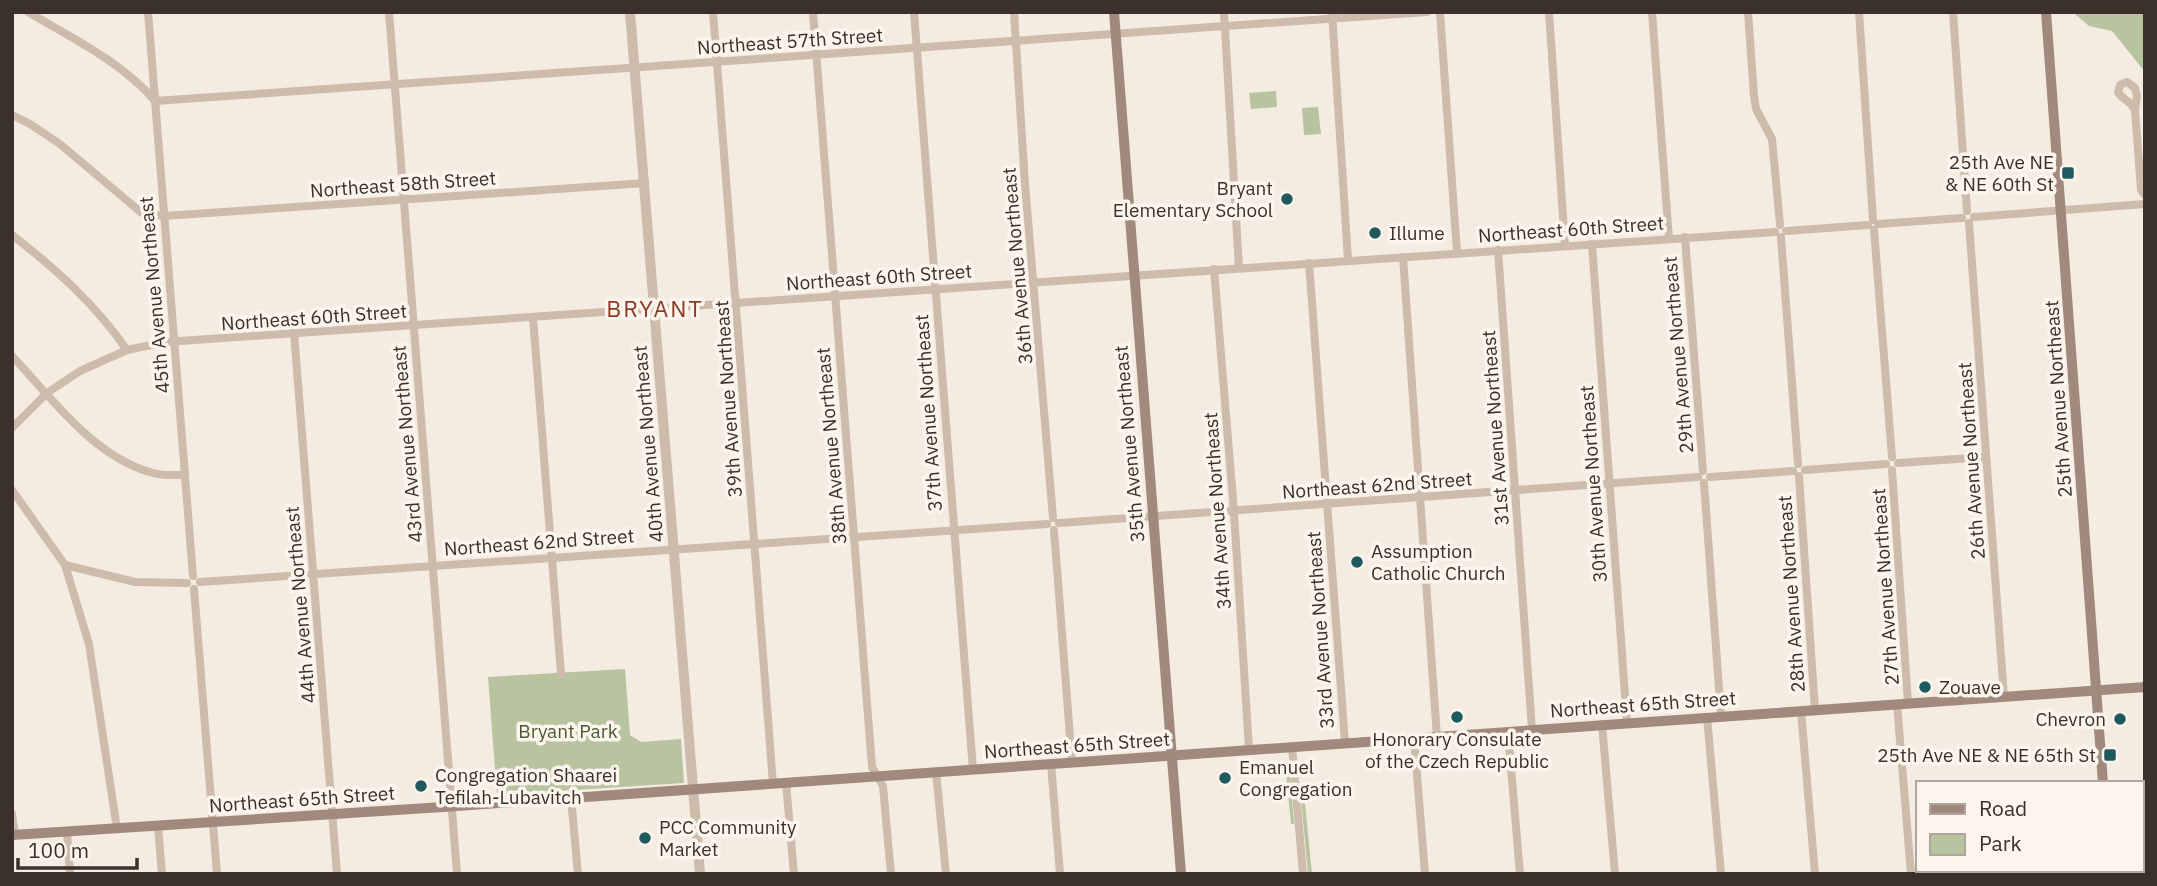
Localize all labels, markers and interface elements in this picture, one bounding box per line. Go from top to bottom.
street label: Northeast 57th Street [696,23,884,59]
place label: 25th Ave NE & NE 60th St [1945,150,2054,196]
marker: 25th Ave NE & NE 60th St [2060,165,2076,181]
street label: Northeast 58th Street [309,166,497,202]
street label: 36th Avenue Northeast [996,167,1038,365]
place label: Bryant Elementary School [1113,176,1273,222]
marker: Bryant Elementary School [1279,191,1295,207]
street label: 45th Avenue Northeast [133,196,175,394]
street label: Northeast 60th Street [1477,211,1665,247]
place label: Illume [1389,221,1445,245]
marker: Illume [1367,225,1383,241]
street label: 29th Avenue Northeast [1657,256,1699,454]
street label: Northeast 60th Street [785,259,973,295]
district label: BRYANT [606,293,704,323]
street label: Northeast 60th Street [220,299,408,335]
street label: 39th Avenue Northeast [709,300,747,498]
street label: 25th Avenue Northeast [2039,300,2077,498]
street label: 37th Avenue Northeast [909,314,947,512]
street label: 31st Avenue Northeast [1476,329,1514,527]
street label: 43rd Avenue Northeast [386,344,428,544]
street label: 40th Avenue Northeast [627,345,669,543]
street label: 35th Avenue Northeast [1108,345,1150,543]
street label: 38th Avenue Northeast [810,347,852,545]
street label: 26th Avenue Northeast [1952,362,1990,560]
street label: 30th Avenue Northeast [1574,385,1612,583]
street label: 34th Avenue Northeast [1198,412,1236,610]
street label: Northeast 62nd Street [1281,466,1473,504]
street label: 27th Avenue Northeast [1866,488,1904,686]
street label: 28th Avenue Northeast [1772,495,1810,693]
street label: 44th Avenue Northeast [279,506,321,704]
street label: Northeast 62nd Street [443,523,635,561]
street label: 33rd Avenue Northeast [1301,530,1339,730]
place label: Assumption Catholic Church [1371,539,1506,585]
marker: Assumption Catholic Church [1349,554,1365,570]
place label: Zouave [1939,675,2001,699]
marker: Zouave [1917,679,1933,695]
street label: Northeast 65th Street [1549,686,1737,722]
place label: Chevron [2035,707,2106,731]
marker: Honorary Consulate of the Czech Republic [1449,709,1465,725]
marker: Chevron [2112,711,2128,727]
park label: Bryant Park [518,719,618,743]
street label: Northeast 65th Street [983,727,1171,763]
place label: Honorary Consulate of the Czech Republic [1365,727,1549,773]
place label: 25th Ave NE & NE 65th St [1877,743,2096,767]
marker: 25th Ave NE & NE 65th St [2102,747,2118,763]
place label: Emanuel Congregation [1239,755,1353,801]
place label: Congregation Shaarei Tefilah-Lubavitch [435,763,617,809]
marker: Emanuel Congregation [1217,770,1233,786]
marker: Congregation Shaarei Tefilah-Lubavitch [413,778,429,794]
street label: Northeast 65th Street [208,781,396,817]
legend [1916,781,2143,872]
text: Road [1979,794,2027,822]
place label: PCC Community Market [659,815,797,861]
scale bar [18,826,136,870]
text: Park [1979,829,2022,857]
marker: PCC Community Market [637,830,653,846]
text: 100 m [28,836,89,864]

